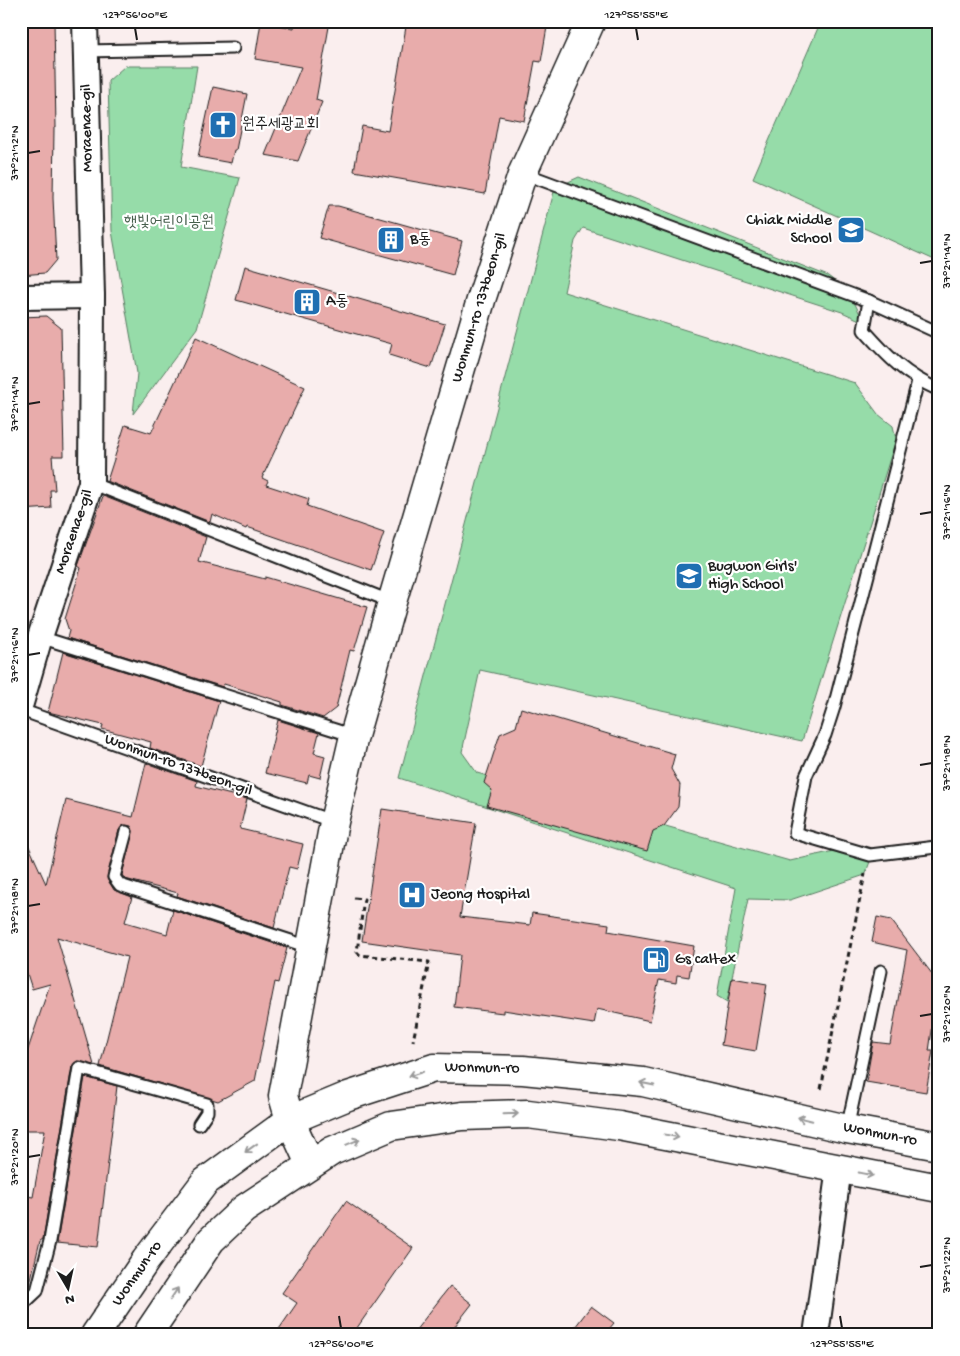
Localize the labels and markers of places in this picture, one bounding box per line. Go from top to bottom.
church icon: 원주세광교회 [208,110,238,140]
place label: 원주세광교회 [242,116,319,135]
place label: Chiak Middle School [746,212,833,249]
school or university icon: Chiak Middle School [836,215,866,245]
building icon: B동 [376,225,406,255]
place label: B동 [409,231,431,250]
building icon: A동 [292,287,322,317]
place label: A동 [326,293,348,312]
place label: Bugwon Girls' High School [707,558,798,595]
school or university icon: Bugwon Girls' High School [674,561,704,591]
hospital icon: Jeong Hospital [397,880,427,910]
place label: Jeong Hospital [431,886,530,905]
fuel station icon: Gs caltex [641,945,671,975]
place label: Gs caltex [675,951,736,970]

